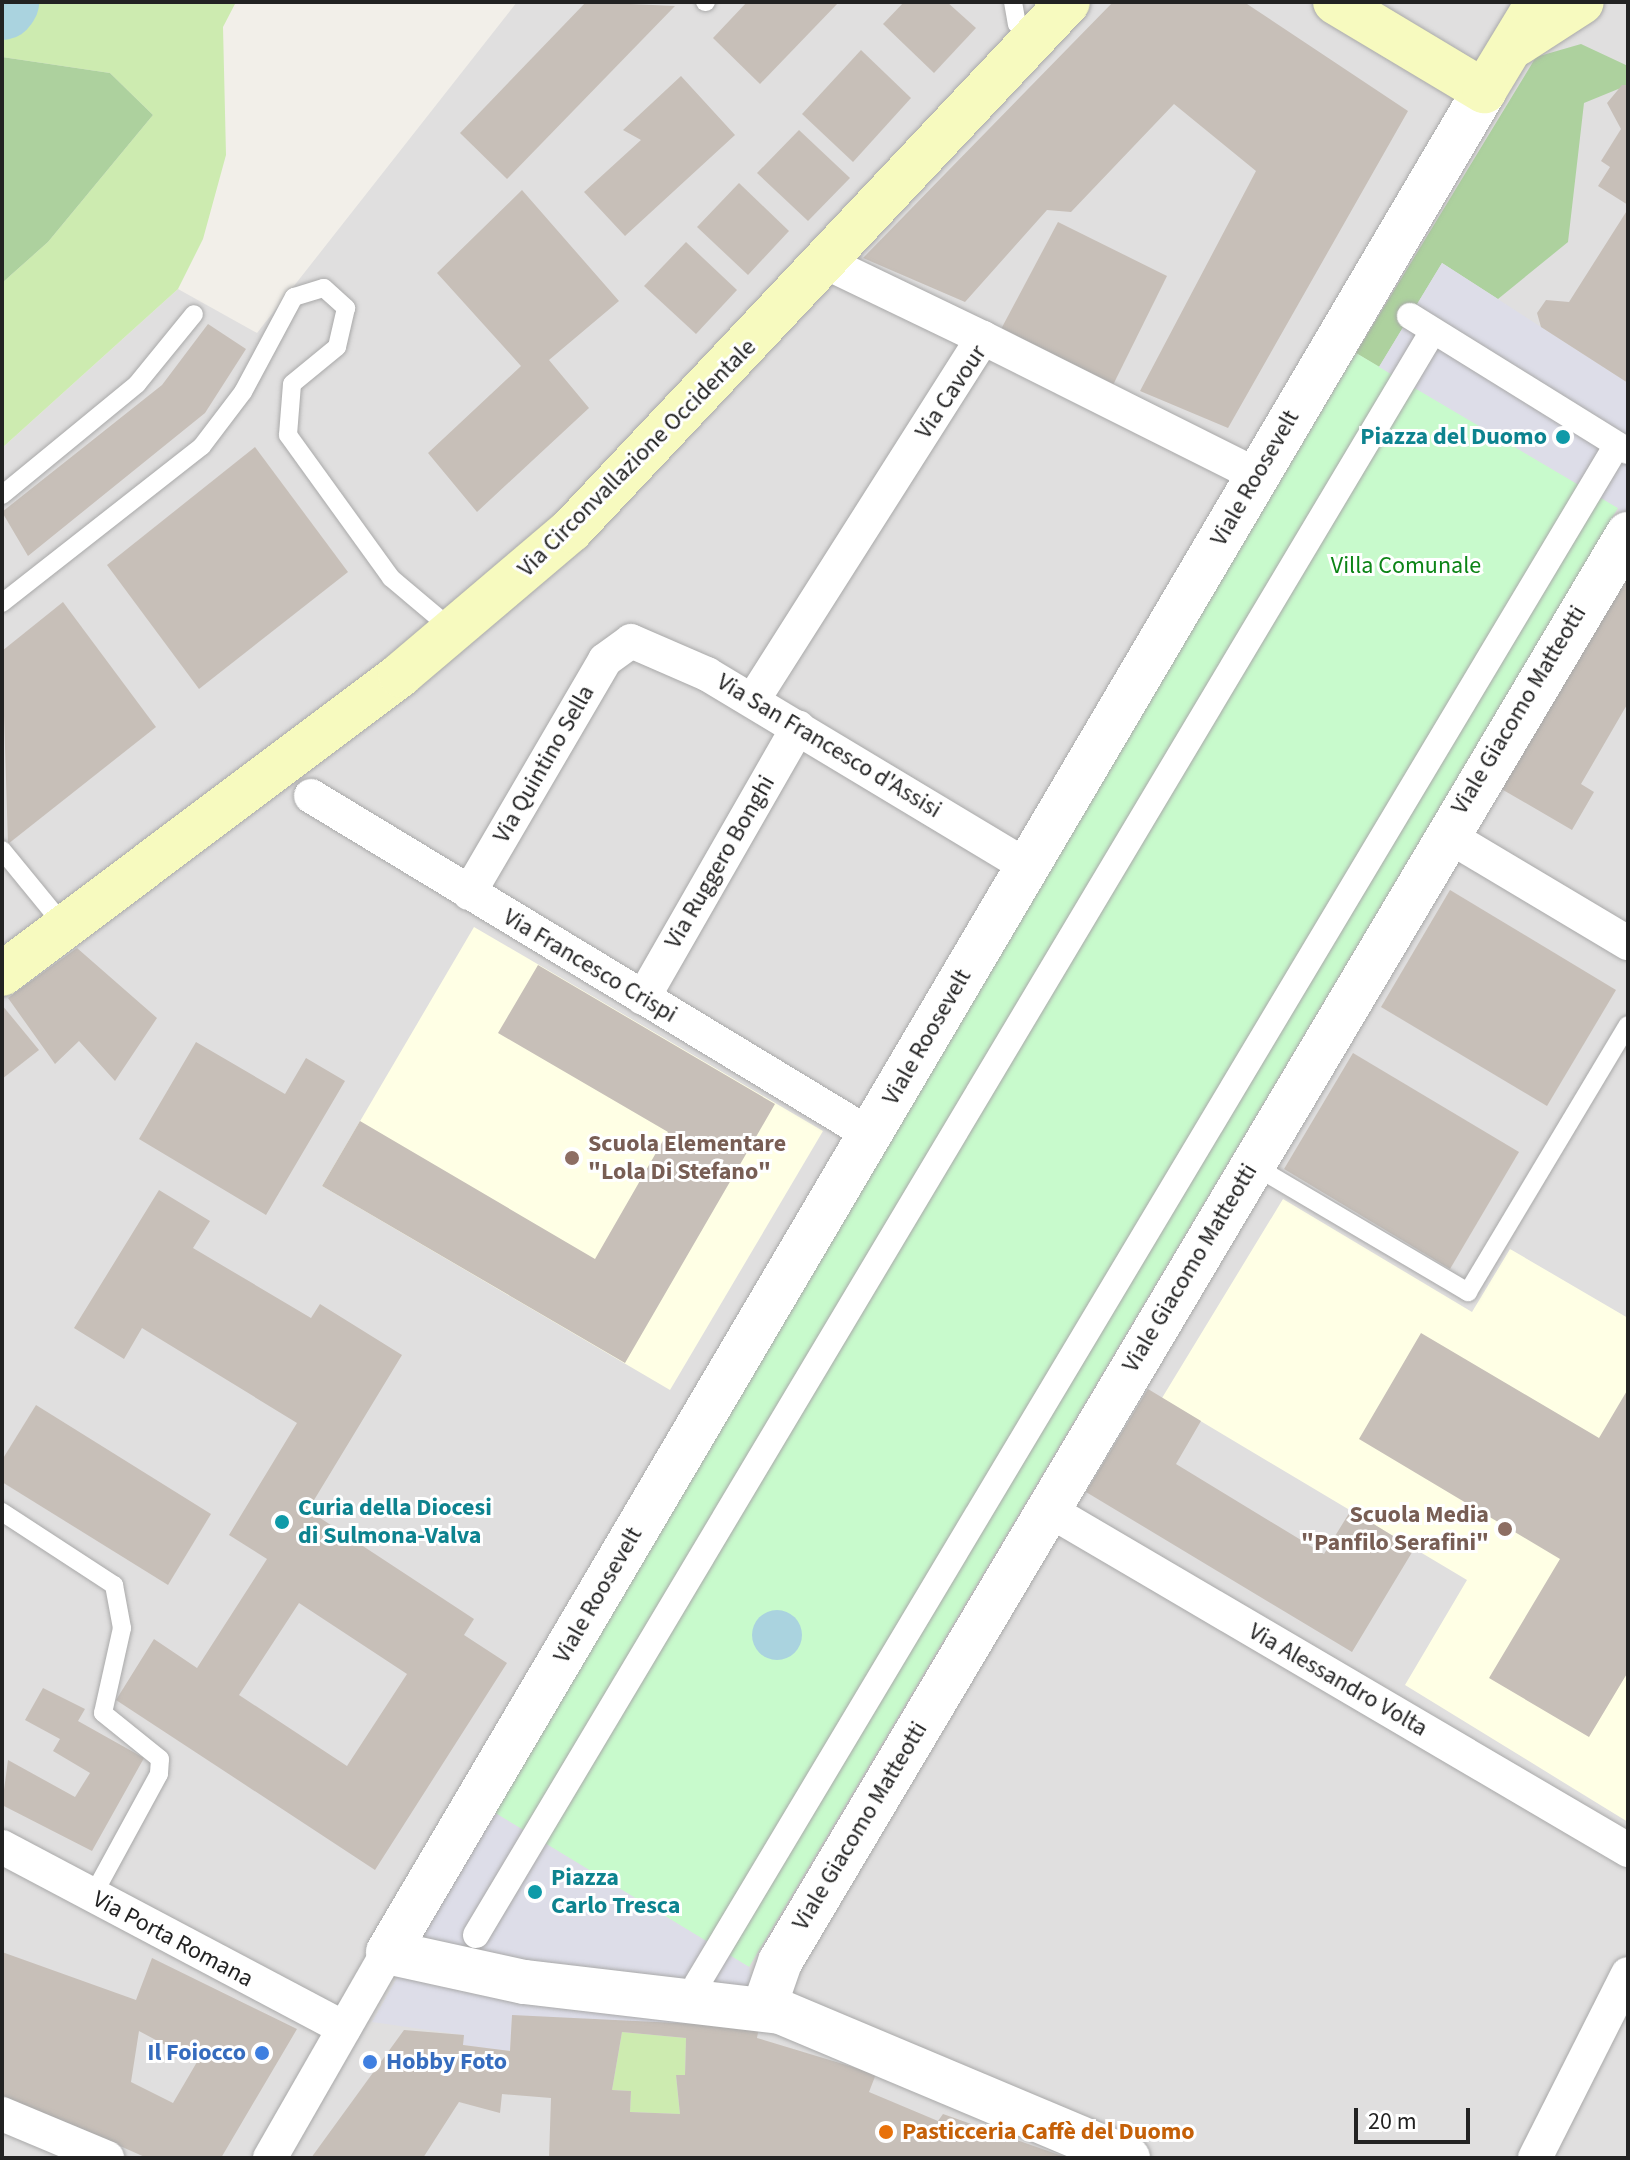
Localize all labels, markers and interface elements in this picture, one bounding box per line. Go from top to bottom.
street label: Via Circonvallazione Occidentale [512,333,762,583]
street label: Via Cavour [909,340,993,444]
street label: Viale Roosevelt [1205,405,1305,551]
place label: Piazza del Duomo [1360,423,1547,451]
marker: Piazza del Duomo [1554,428,1572,446]
park label: Villa Comunale [1331,552,1481,580]
street label: Viale Giacomo Matteotti [1445,601,1593,819]
street label: Via San Francesco d'Assisi [712,668,946,824]
street label: Via Quintino Sella [487,680,601,848]
street label: Via Ruggero Bonghi [659,770,781,954]
street label: Via Francesco Crispi [498,903,682,1029]
street label: Viale Roosevelt [877,964,977,1110]
place label: Scuola Elementare "Lola Di Stefano" [588,1130,786,1186]
marker: Scuola Elementare "Lola Di Stefano" [563,1149,581,1167]
street label: Viale Giacomo Matteotti [1116,1159,1264,1377]
place label: Curia della Diocesi di Sulmona-Valva [298,1494,492,1550]
place label: Scuola Media "Panfilo Serafini" [1301,1501,1489,1557]
marker: Curia della Diocesi di Sulmona-Valva [273,1513,291,1531]
marker: Scuola Media "Panfilo Serafini" [1496,1520,1514,1538]
street label: Viale Roosevelt [548,1522,648,1668]
street label: Via Alessandro Volta [1244,1617,1432,1743]
street label: Viale Giacomo Matteotti [786,1717,934,1935]
place label: Piazza Carlo Tresca [551,1864,681,1920]
marker: Piazza Carlo Tresca [526,1883,544,1901]
street label: Via Porta Romana [88,1885,258,1993]
place label: Il Foiocco [147,2039,246,2067]
marker: Il Foiocco [253,2044,271,2062]
place label: Hobby Foto [386,2048,507,2076]
marker: Hobby Foto [361,2053,379,2071]
scale bar [1358,2092,1474,2142]
text: 20 m [1368,2104,1417,2139]
place label: Pasticceria Caffè del Duomo [902,2118,1195,2146]
marker: Pasticceria Caffè del Duomo [877,2123,895,2141]

